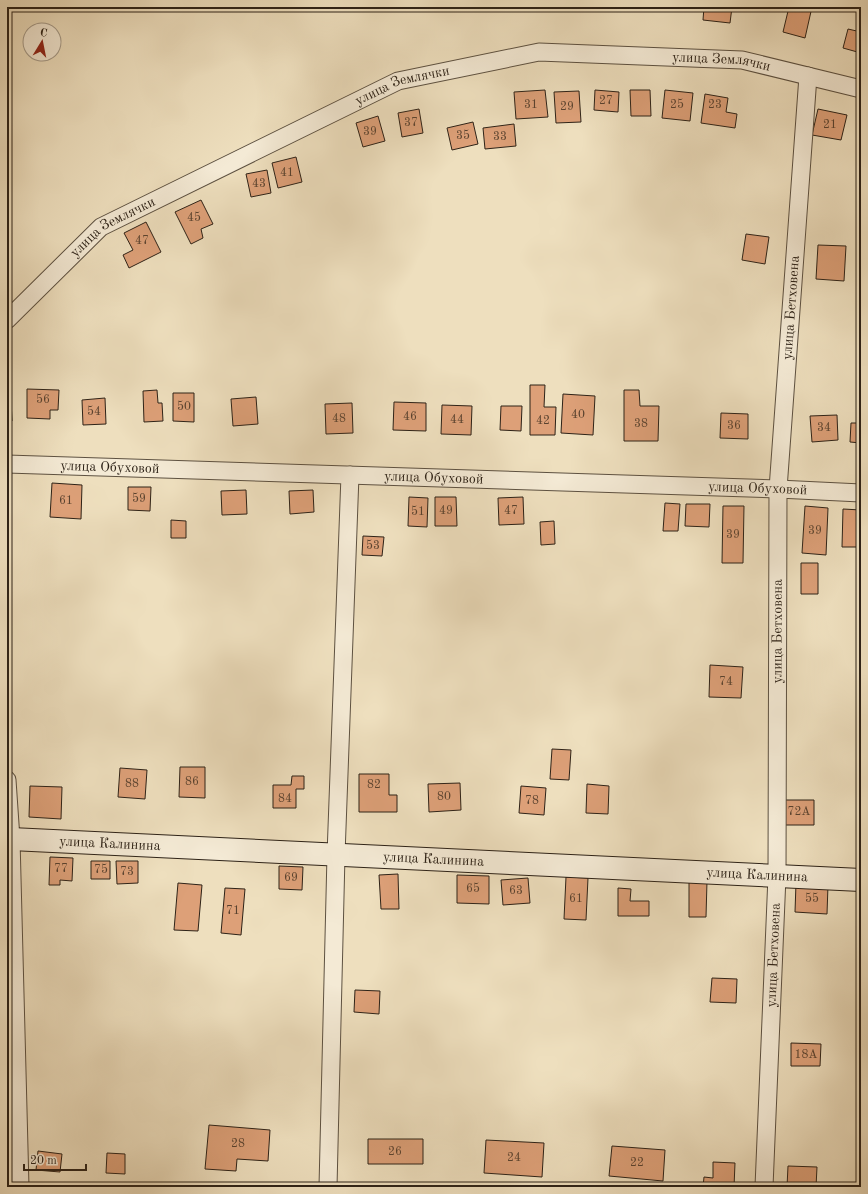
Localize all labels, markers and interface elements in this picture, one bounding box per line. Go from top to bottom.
north arrow [22,22,62,62]
text: С [39,28,48,40]
street label: улица Землячки [672,50,772,74]
street label: улица Землячки [353,64,451,108]
house number: 27 [599,95,613,107]
house number: 25 [670,98,684,111]
house number: 31 [524,99,538,111]
house number: 23 [708,99,722,111]
house number: 29 [560,101,574,113]
house number: 37 [404,117,418,129]
house number: 21 [823,119,837,131]
house number: 39 [363,126,377,138]
house number: 35 [456,129,470,142]
house number: 33 [493,131,507,143]
house number: 41 [280,167,294,179]
house number: 43 [252,178,266,190]
street label: улица Землячки [68,195,157,260]
house number: 45 [187,211,201,224]
house number: 47 [135,235,149,247]
street label: улица Бетховена [780,255,802,360]
house number: 56 [36,393,50,406]
house number: 50 [177,400,191,413]
house number: 54 [87,405,101,418]
house number: 40 [571,409,585,421]
house number: 46 [403,411,417,423]
house number: 48 [332,413,346,425]
house number: 44 [450,414,464,426]
house number: 42 [536,415,550,427]
house number: 38 [634,418,648,430]
house number: 36 [727,420,741,432]
house number: 34 [817,422,831,434]
street label: улица Обуховой [60,459,160,476]
street label: улица Обуховой [384,469,484,486]
street label: улица Обуховой [708,480,807,497]
house number: 59 [132,492,146,505]
house number: 61 [59,495,73,507]
house number: 51 [411,505,425,518]
house number: 49 [439,505,453,517]
house number: 47 [504,505,518,517]
house number: 39 [808,525,822,537]
house number: 39 [726,529,740,541]
house number: 53 [366,539,380,552]
street label: улица Бетховена [770,579,785,684]
house number: 74 [719,676,733,688]
house number: 86 [185,776,199,788]
house number: 88 [125,778,139,790]
house number: 82 [367,779,381,791]
house number: 80 [437,791,451,803]
house number: 84 [278,793,292,805]
house number: 78 [525,795,539,807]
house number: 72А [787,806,811,818]
street label: улица Калинина [59,834,161,853]
street label: улица Калинина [383,850,485,869]
house number: 77 [54,863,68,875]
house number: 75 [94,863,108,876]
house number: 73 [120,866,134,878]
street label: улица Калинина [706,866,808,884]
house number: 69 [284,872,298,884]
house number: 65 [466,882,480,895]
house number: 63 [509,885,523,897]
house number: 55 [805,892,819,905]
house number: 61 [569,893,583,905]
street label: улица Бетховена [765,903,783,1008]
house number: 71 [226,905,240,917]
house number: 18А [794,1049,818,1061]
house number: 28 [231,1138,245,1150]
scale bar [24,1146,86,1172]
house number: 26 [388,1146,402,1158]
house number: 24 [507,1152,521,1164]
text: 20 m [30,1155,57,1167]
house number: 22 [630,1157,644,1169]

